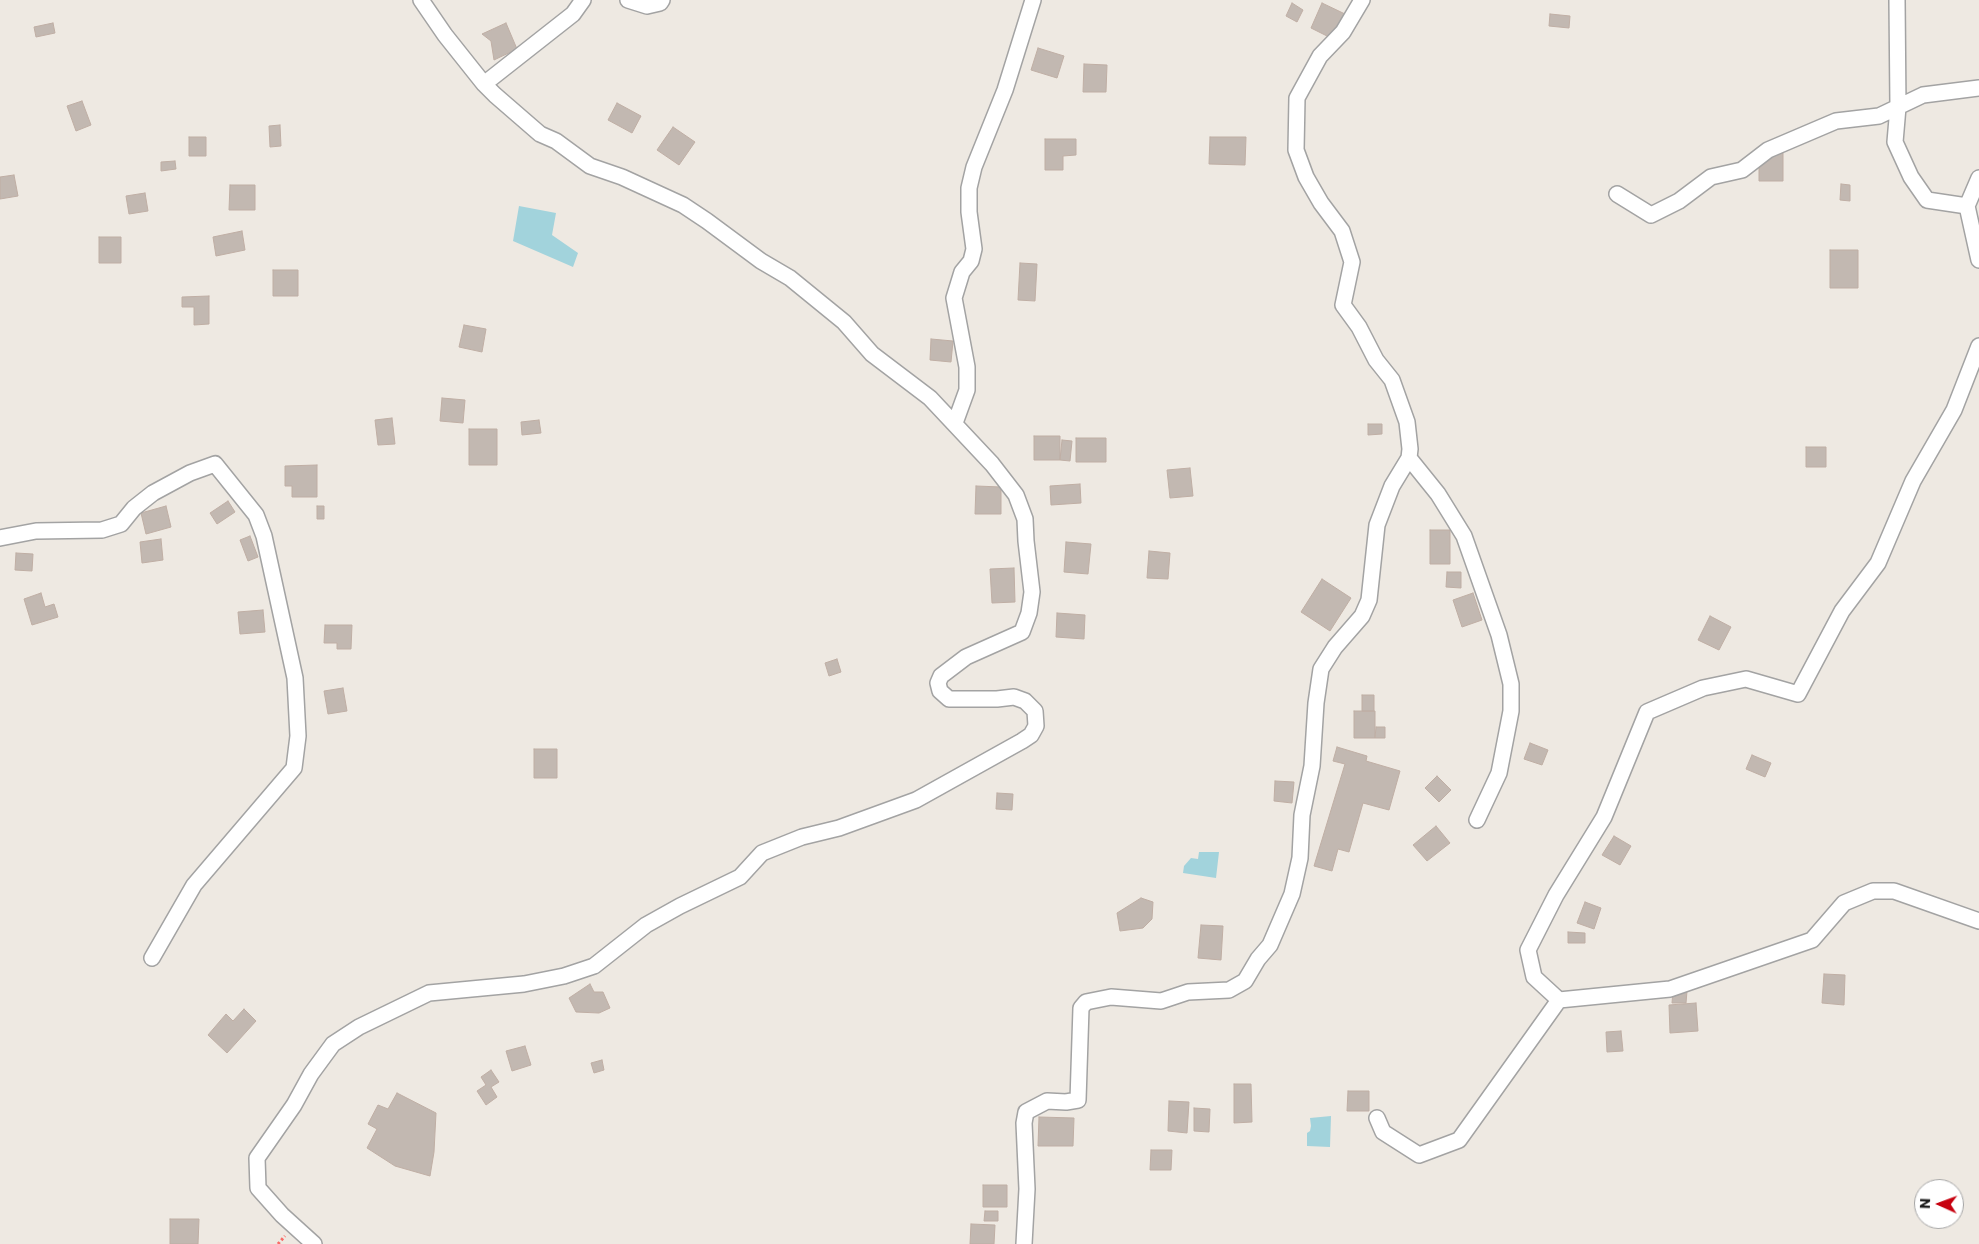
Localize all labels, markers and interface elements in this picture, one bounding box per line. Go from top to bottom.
north arrow [1914,1179,1964,1229]
text: N [1915,1198,1935,1209]

